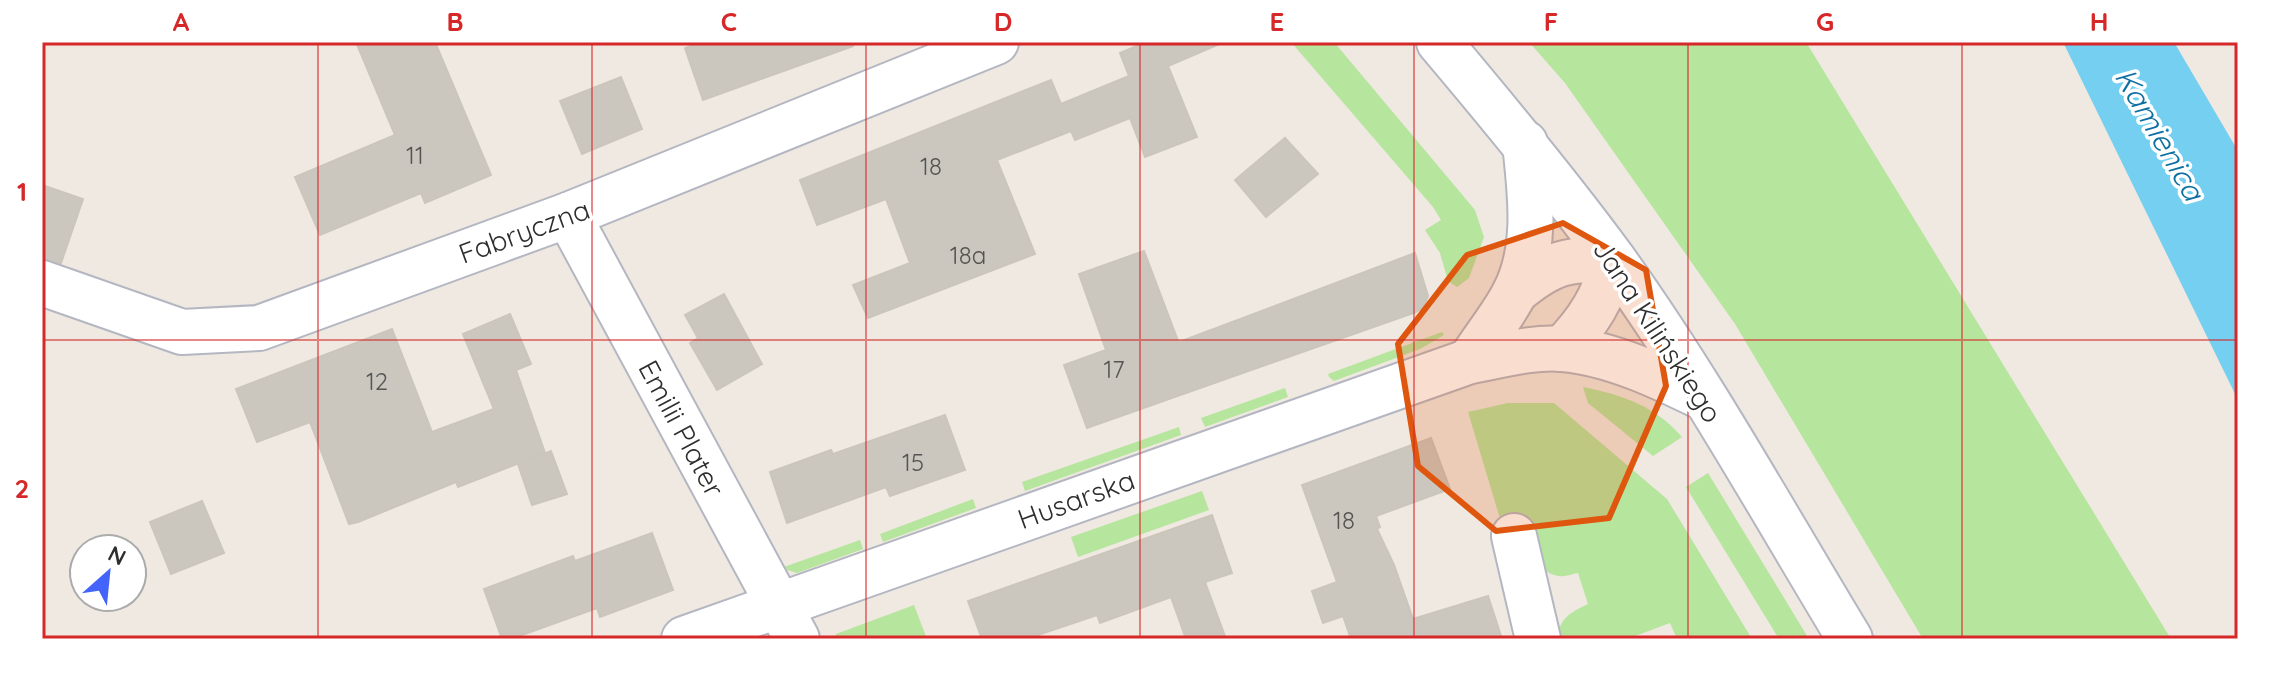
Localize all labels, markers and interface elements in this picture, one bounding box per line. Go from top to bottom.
text: A [173,5,190,38]
text: B [446,5,464,38]
text: C [721,5,737,38]
text: D [994,5,1012,38]
text: E [1270,5,1284,38]
text: F [1544,5,1558,38]
text: G [1816,5,1834,38]
text: H [2090,5,2108,38]
water label: Kamienica [2107,61,2214,209]
house number: 11 [406,140,424,170]
house number: 18 [920,151,942,181]
text: 1 [17,175,27,208]
street label: Fabryczna [454,191,594,271]
street label: Jana Kilińskiego [1586,233,1730,429]
house number: 18a [950,240,986,270]
street label: Emilii Plater [631,354,733,502]
house number: 17 [1103,354,1125,384]
house number: 12 [366,366,388,396]
house number: 15 [902,447,924,477]
street label: Husarska [1013,462,1139,536]
text: 2 [15,472,29,505]
house number: 18 [1333,505,1355,535]
north arrow [68,533,148,613]
text: N [104,539,131,571]

